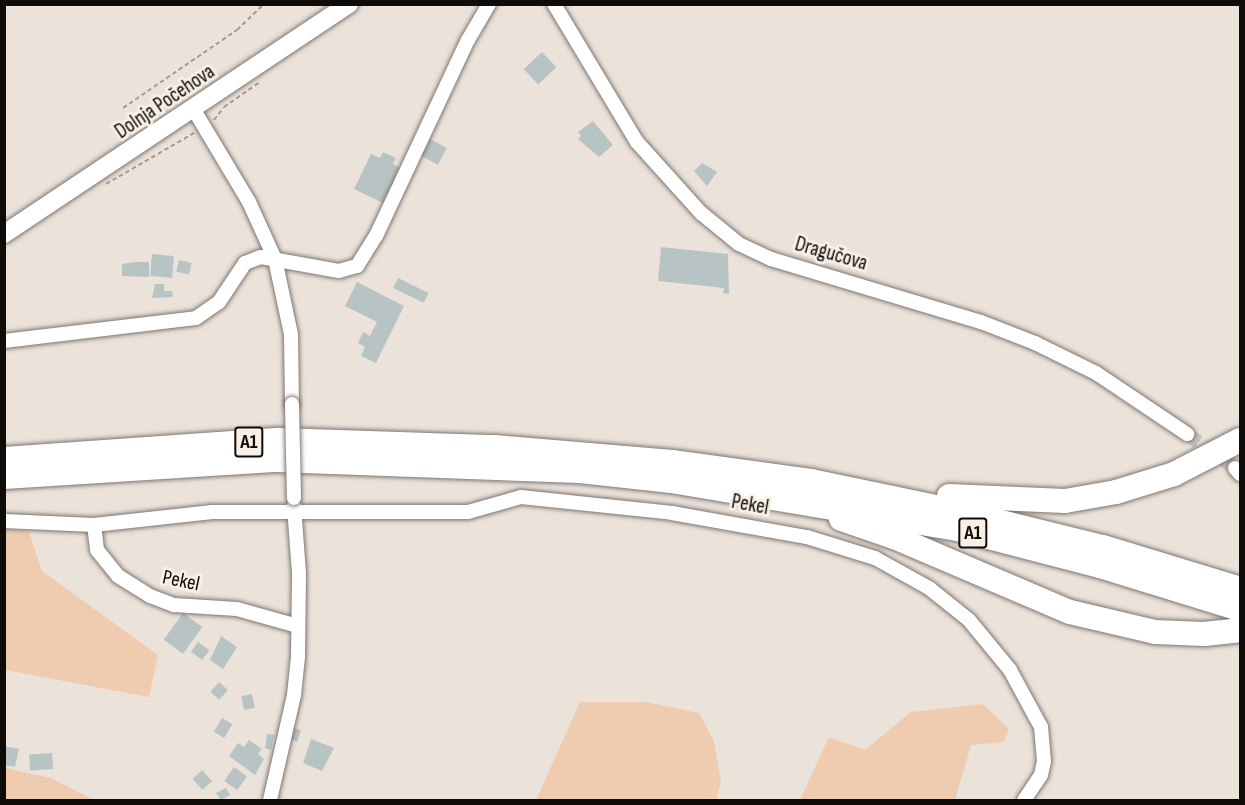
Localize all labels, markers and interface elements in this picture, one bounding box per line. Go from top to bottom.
street label: Dolnja Počehova [110,59,220,145]
street label: Dragučova [792,232,870,276]
road number: A1 [234,425,264,459]
street label: Pekel [729,489,771,521]
road number: A1 [958,516,988,550]
street label: Pekel [160,565,202,597]

